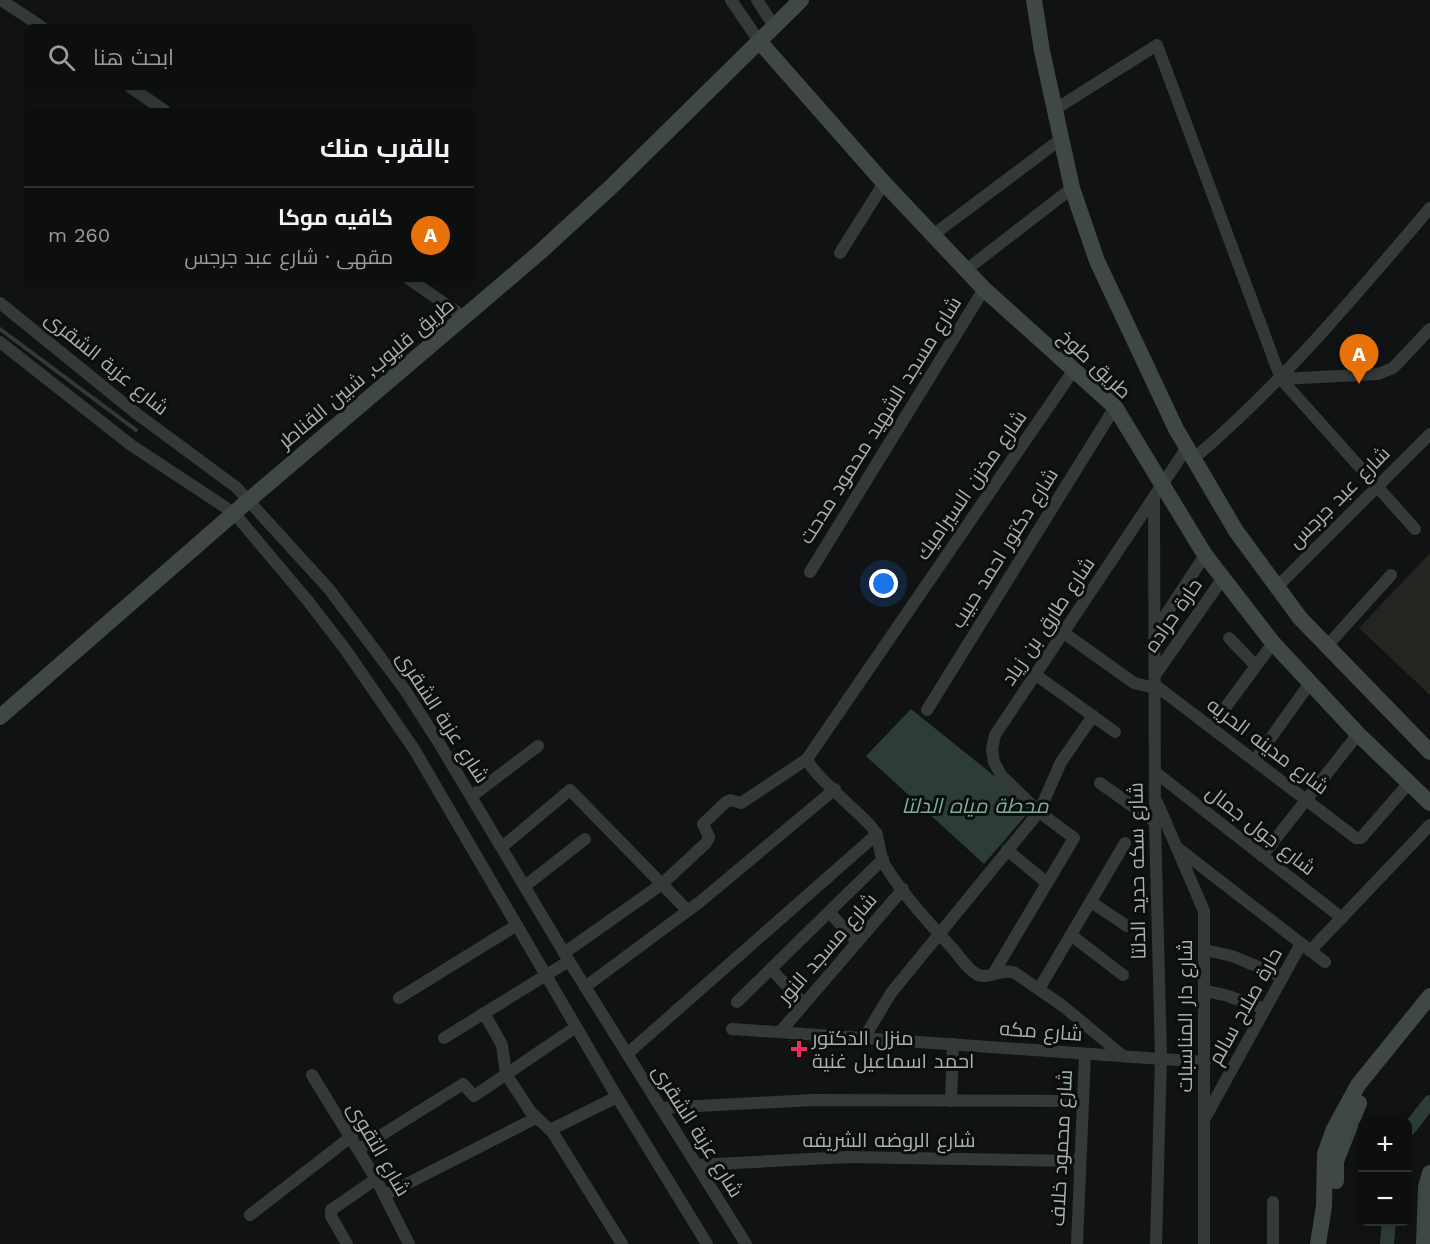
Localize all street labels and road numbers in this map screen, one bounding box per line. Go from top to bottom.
street label: شارع مسجد الشهيد محمود مدحت [794,292,968,549]
street label: طريق قليوب, شبين القناطر [273,293,459,455]
street label: شارع عزبة الشقرى [39,306,174,422]
street label: طريق طوخ [1052,324,1136,405]
street label: شارع مخزن السيراميك [910,406,1033,566]
street label: شارع عبد جرجس [1283,441,1396,554]
street label: شارع دكتور احمد حبيب [945,464,1065,633]
street label: شارع طارق بن زياد [996,552,1101,691]
street label: حارة حراده [1139,573,1207,657]
street label: شارع عزبة الشقرى [390,647,494,788]
street label: شارع مدينه الحريه [1201,692,1334,801]
street label: شارع جول جمال [1200,780,1320,882]
street label: شارع سكه حديد الدلتا [1123,782,1153,960]
street label: شارع مسجد النور [772,888,883,1010]
street label: شارع دار المناسبات [1173,940,1199,1092]
street label: حارة صلاح سالم [1203,943,1289,1070]
street label: شارع مكه [999,1016,1083,1048]
street label: شارع عزبة الشقرى [646,1060,748,1203]
street label: شارع محمود خلاف [1045,1069,1079,1227]
street label: شارع التقوى [341,1098,416,1201]
street label: شارع الروضه الشريفه [802,1128,976,1154]

